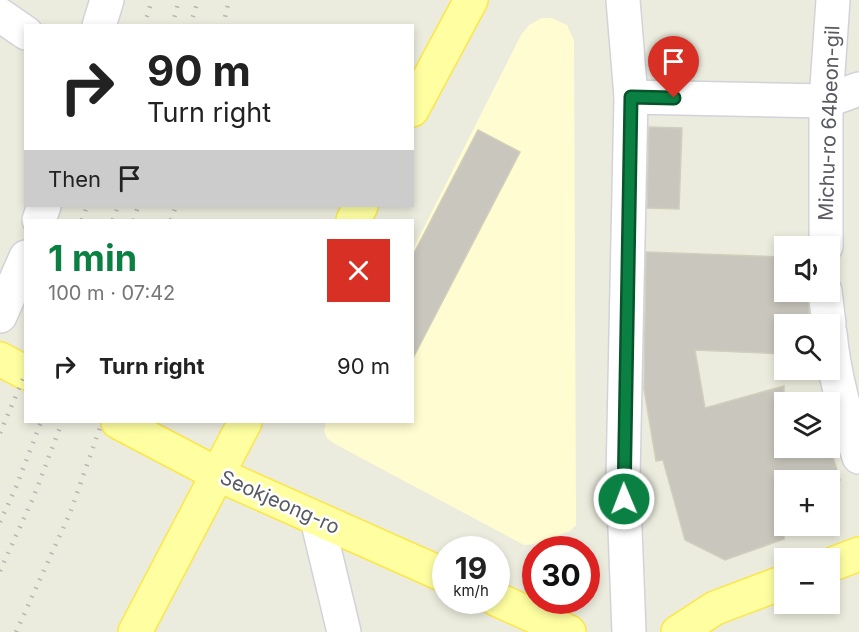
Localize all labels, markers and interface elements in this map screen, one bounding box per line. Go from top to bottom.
street label: Michu-ro 64beon-gil [814,25,844,221]
pin [648,36,699,98]
text: 90 m [147,45,251,96]
icon: arrive [657,45,690,78]
icon: right [48,48,126,126]
text: Turn right [147,96,271,129]
icon: arrive [113,162,146,195]
text: Then [48,166,101,192]
text: 1 min [48,236,137,280]
map controls [774,236,840,614]
button: sound [774,236,840,302]
button: close [327,239,390,302]
text: 100 m · 07:42 [48,281,175,305]
button: search [774,314,840,380]
icon: right [48,350,81,383]
text: Turn right [99,353,205,379]
text: 90 m [337,353,390,379]
button: layers [774,392,840,458]
street label: Seokjeong-ro [216,465,344,539]
position arrow [592,467,656,531]
button: + [774,470,840,536]
speed limit sign: 30 [522,536,600,614]
button: − [774,548,840,614]
text: 19 [455,550,487,586]
text: km/h [453,581,489,600]

